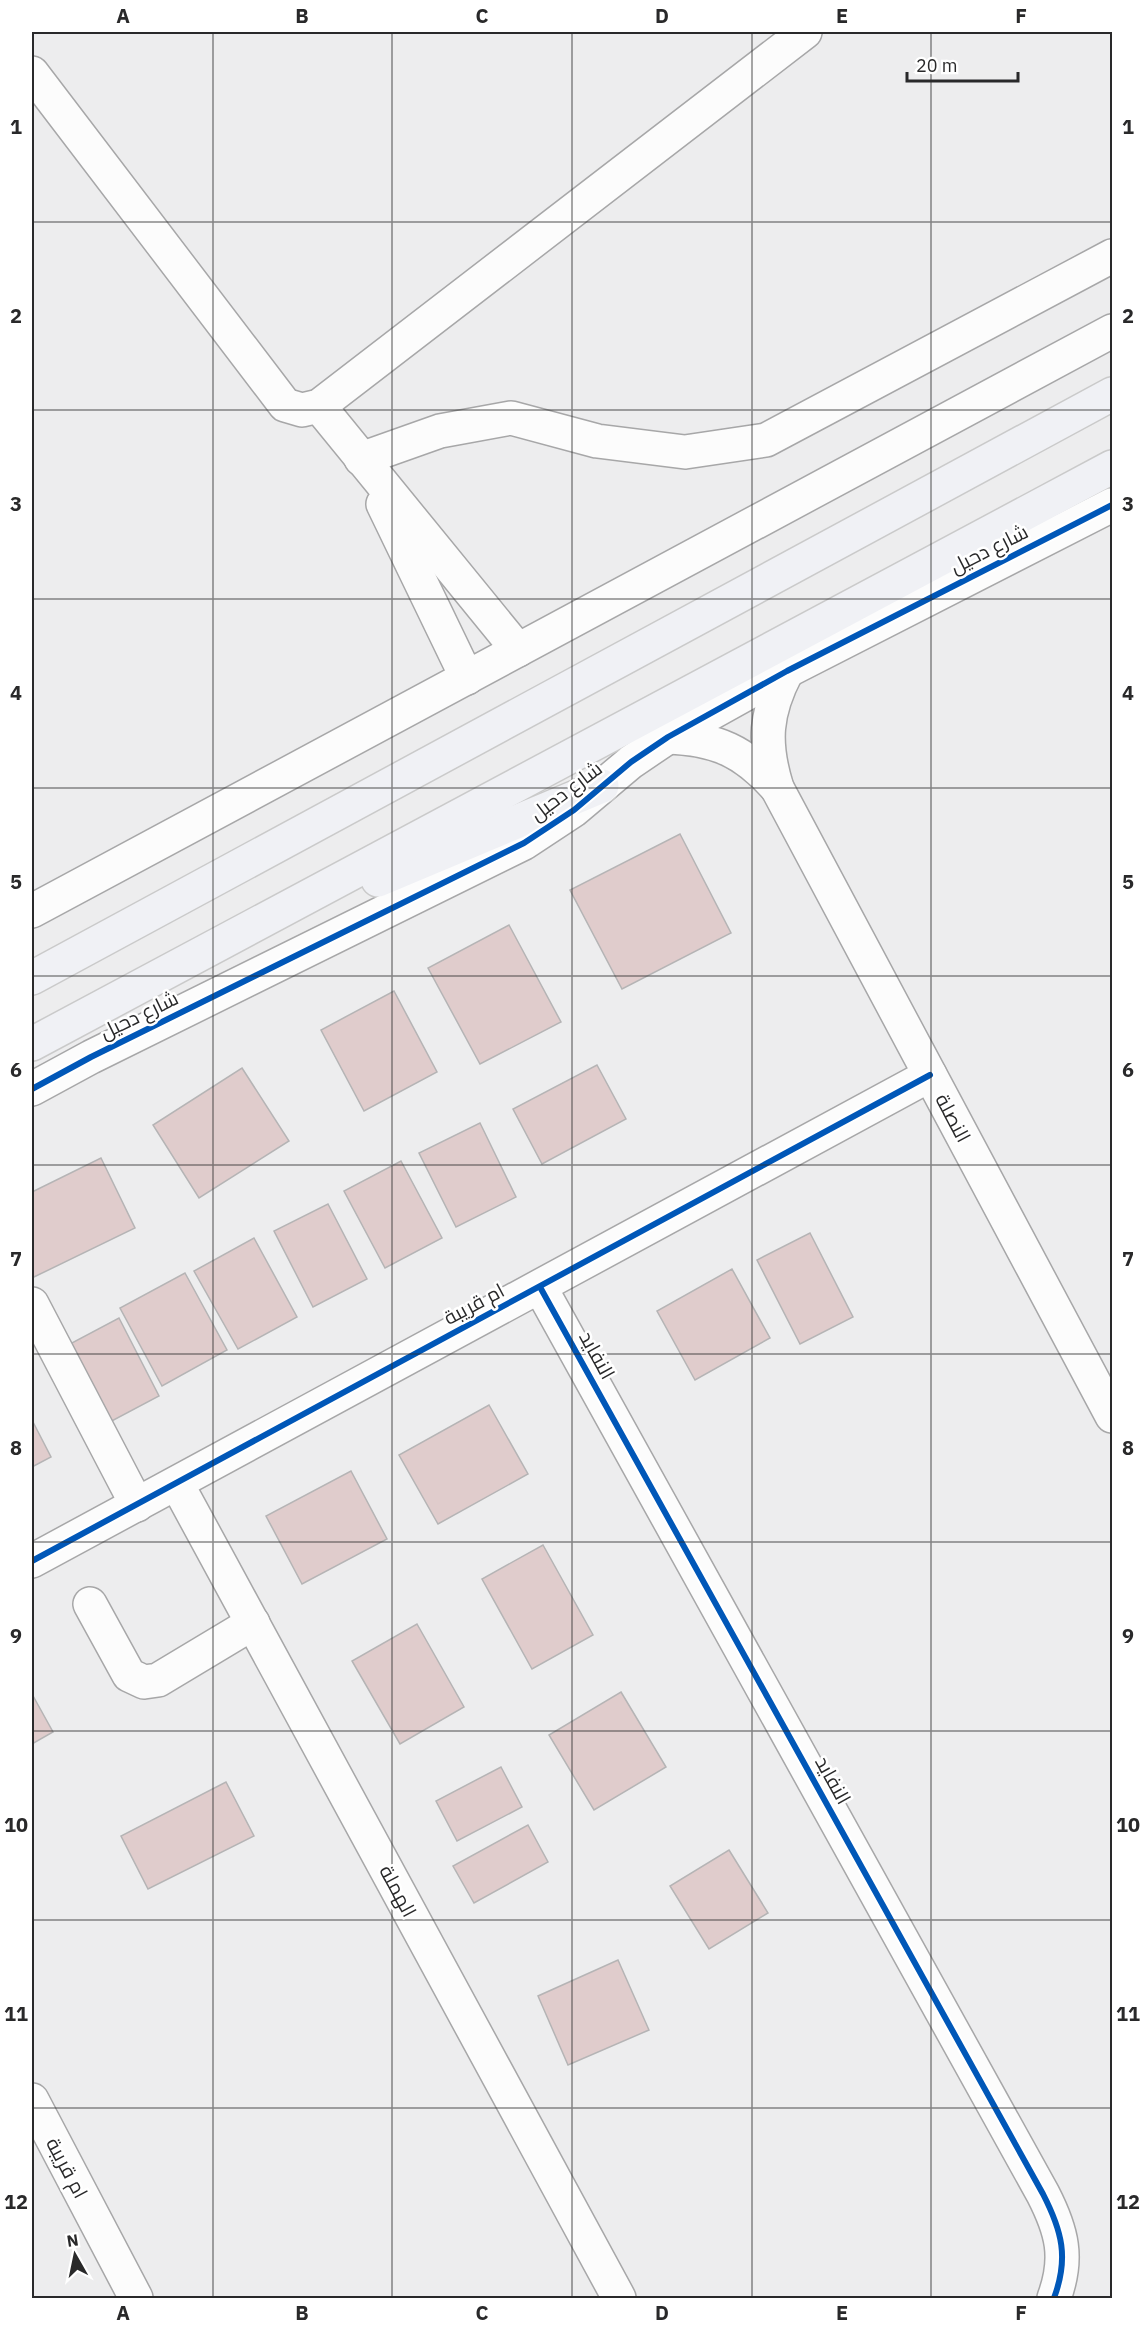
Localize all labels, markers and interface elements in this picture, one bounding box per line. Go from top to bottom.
text: A [116,2,130,29]
text: B [295,2,309,29]
text: C [475,2,489,29]
text: D [655,2,669,29]
text: E [836,2,848,29]
text: F [1015,2,1027,29]
scale bar [907,45,1018,83]
text: 20 m [916,54,958,77]
text: 1 [10,113,22,140]
text: 1 [1122,113,1134,140]
text: 2 [10,302,22,329]
text: 2 [1122,302,1134,329]
text: 3 [10,490,22,517]
text: 3 [1122,490,1134,517]
street label: شارع دحيل [945,517,1033,581]
text: 4 [10,679,22,706]
text: 4 [1122,679,1134,706]
street label: شارع دحيل [524,755,608,827]
text: 5 [10,868,22,895]
text: 5 [1122,868,1134,895]
street label: شارع دحيل [95,984,183,1046]
text: 6 [10,1056,22,1083]
text: 6 [1122,1056,1134,1083]
street label: النصلة [929,1089,977,1147]
text: 7 [10,1245,22,1272]
text: 7 [1122,1245,1134,1272]
street label: ام قريبة [439,1276,509,1332]
street label: النفايد [573,1326,622,1384]
text: 8 [10,1434,22,1461]
text: 8 [1122,1434,1134,1461]
text: 9 [10,1622,22,1649]
text: 9 [1122,1622,1134,1649]
street label: النفايد [809,1751,858,1809]
text: 10 [4,1811,28,1838]
text: 10 [1116,1811,1140,1838]
street label: الهملة [374,1860,423,1922]
text: 11 [4,2000,28,2027]
text: 11 [1116,2000,1140,2027]
street label: ام قريبة [39,2133,95,2203]
text: 12 [4,2188,28,2215]
text: 12 [1116,2188,1140,2215]
north arrow [45,2225,105,2285]
text: N [65,2229,80,2251]
text: A [116,2299,130,2326]
text: B [295,2299,309,2326]
text: C [475,2299,489,2326]
text: D [655,2299,669,2326]
text: E [836,2299,848,2326]
text: F [1015,2299,1027,2326]

